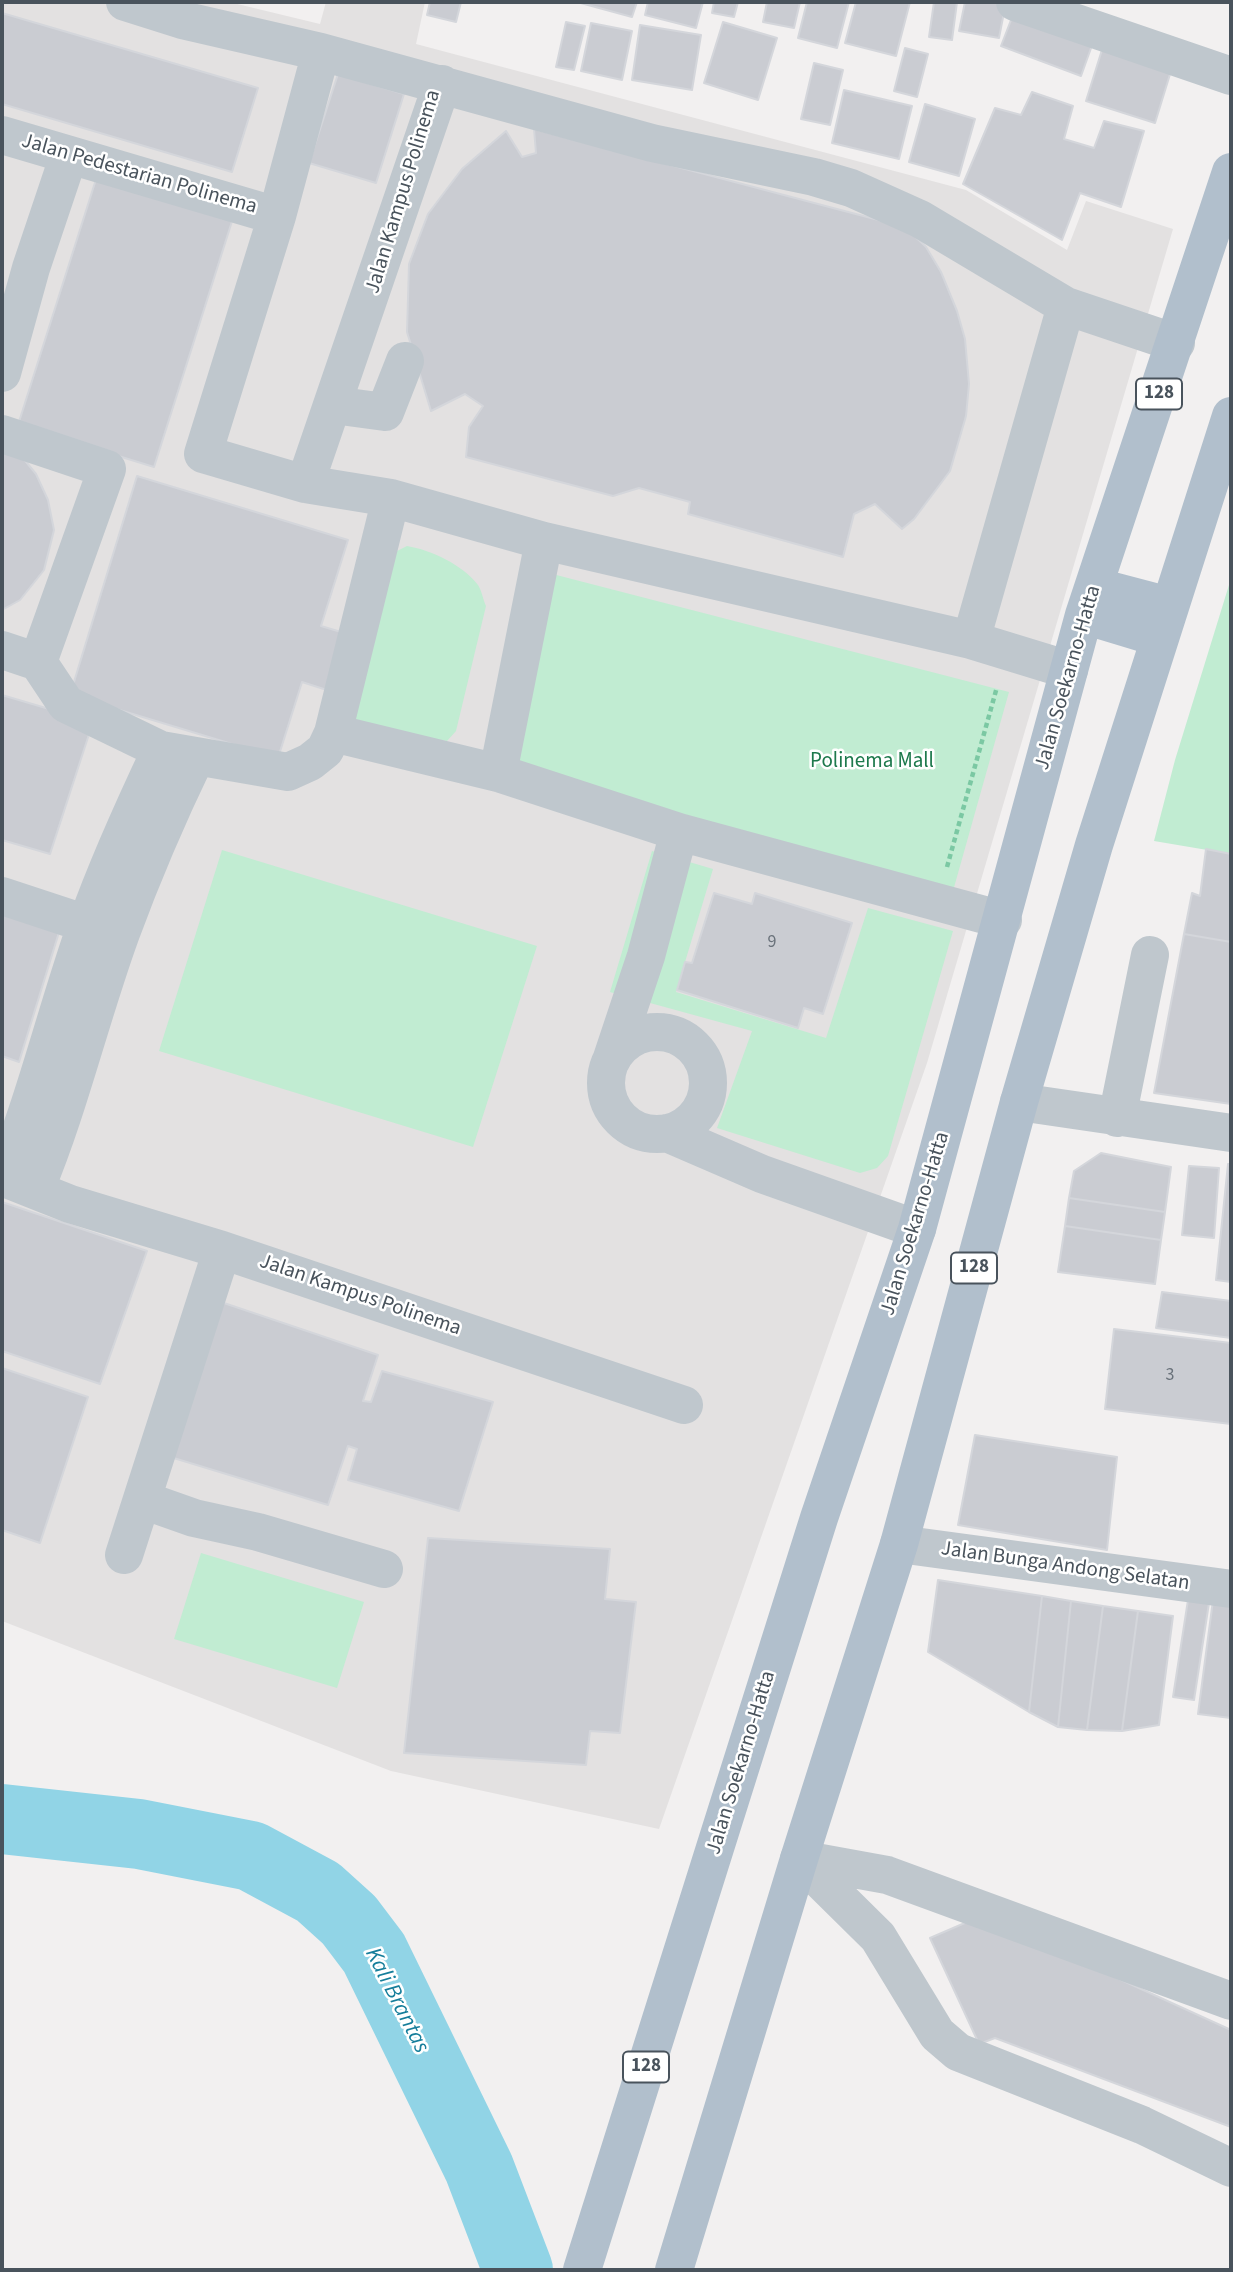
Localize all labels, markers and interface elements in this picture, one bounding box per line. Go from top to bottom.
street label: Jalan Kampus Polinema [361,87,447,297]
street label: Jalan Pedestarian Polinema [18,129,260,221]
road number: 128 [1136,378,1182,410]
street label: Jalan Soekarno-Hatta [1031,583,1107,773]
park label: Polinema Mall [810,749,934,775]
house number: 9 [768,932,776,954]
street label: Jalan Soekarno-Hatta [876,1129,956,1319]
street label: Jalan Kampus Polinema [256,1250,464,1342]
road number: 128 [951,1252,997,1284]
house number: 3 [1166,1365,1174,1387]
street label: Jalan Bunga Andong Selatan [939,1537,1191,1597]
street label: Jalan Soekarno-Hatta [702,1668,782,1858]
water label: Kali Brantas [358,1944,434,2058]
road number: 128 [623,2052,669,2082]

